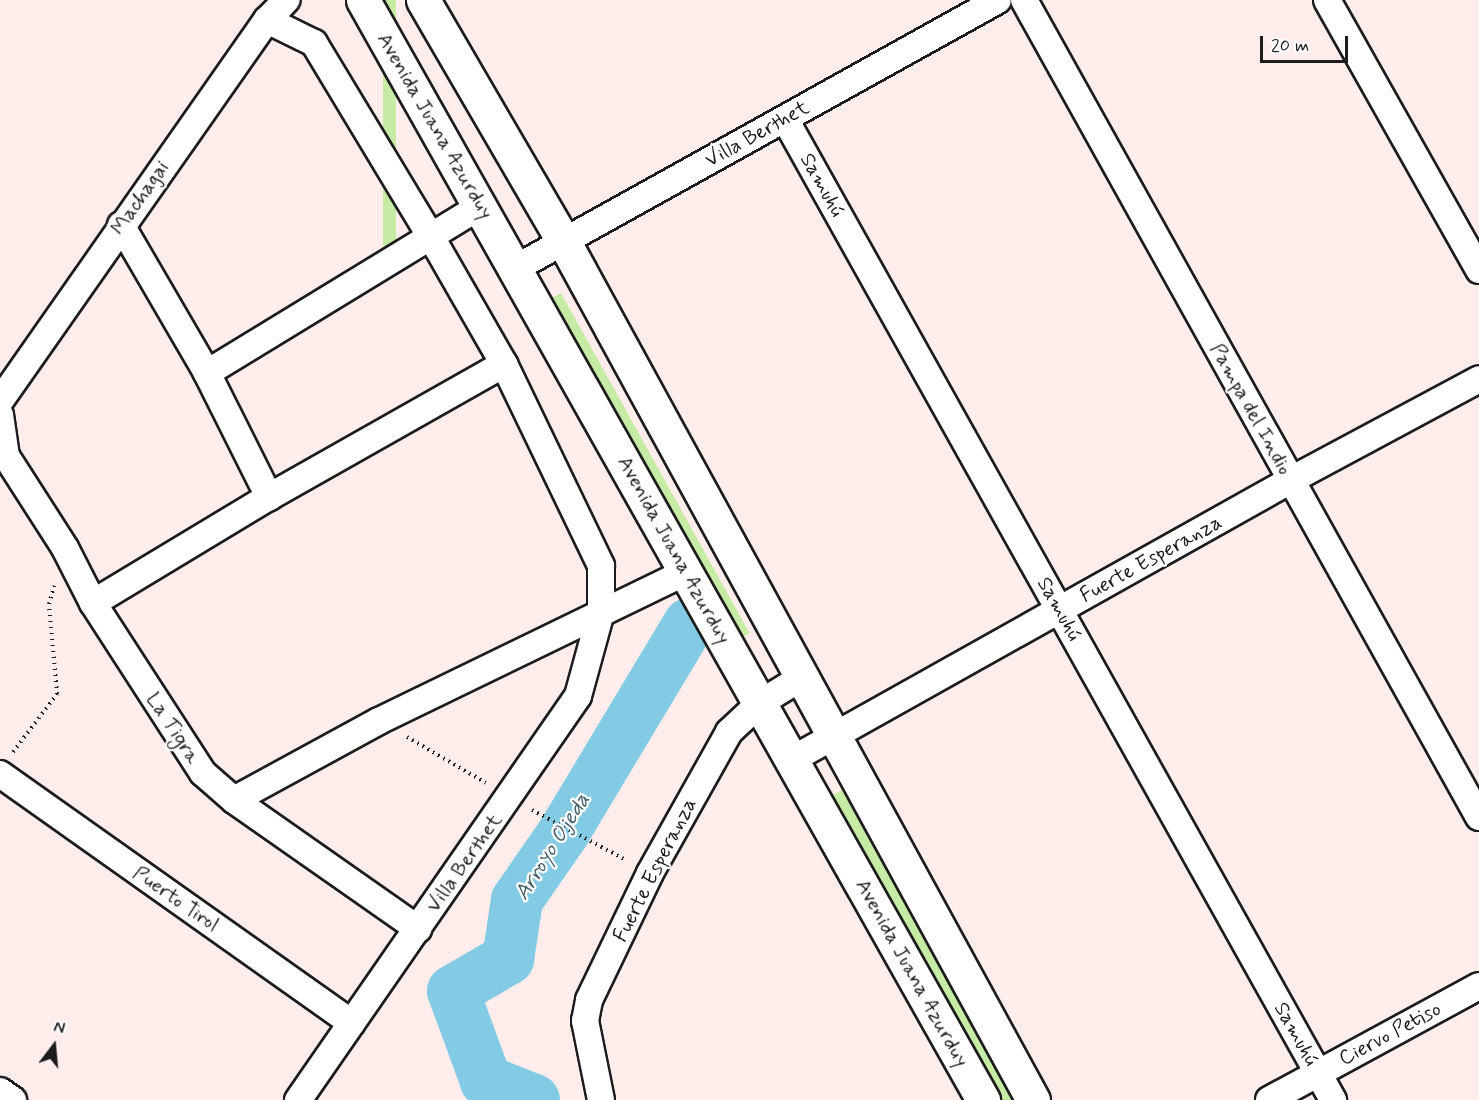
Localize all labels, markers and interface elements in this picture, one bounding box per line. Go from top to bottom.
scale bar [1263,24,1352,62]
street label: Avenida Juana Azurduy [372,29,498,223]
text: 20 m [1271,34,1309,58]
street label: Villa Berthet [700,95,814,173]
street label: Samuhú [794,149,850,221]
street label: Machagai [105,156,175,240]
street label: Pampa del Indio [1206,341,1296,477]
street label: Avenida Juana Azurduy [612,452,736,648]
street label: Fuerte Esperanza [1076,510,1226,608]
street label: Samuhú [1031,573,1087,645]
street label: La Tigra [143,690,203,766]
water label: Arroyo Ojeda [509,788,597,906]
street label: Fuerte Esperanza [608,794,702,946]
street label: Villa Berthet [421,808,507,918]
street label: Puerto Tirol [128,860,224,938]
street label: Avenida Juana Azurduy [850,875,974,1071]
street label: Ciervo Petiso [1334,996,1446,1072]
street label: Samuhú [1268,998,1324,1070]
north arrow [24,1016,84,1076]
text: N [51,1017,67,1040]

